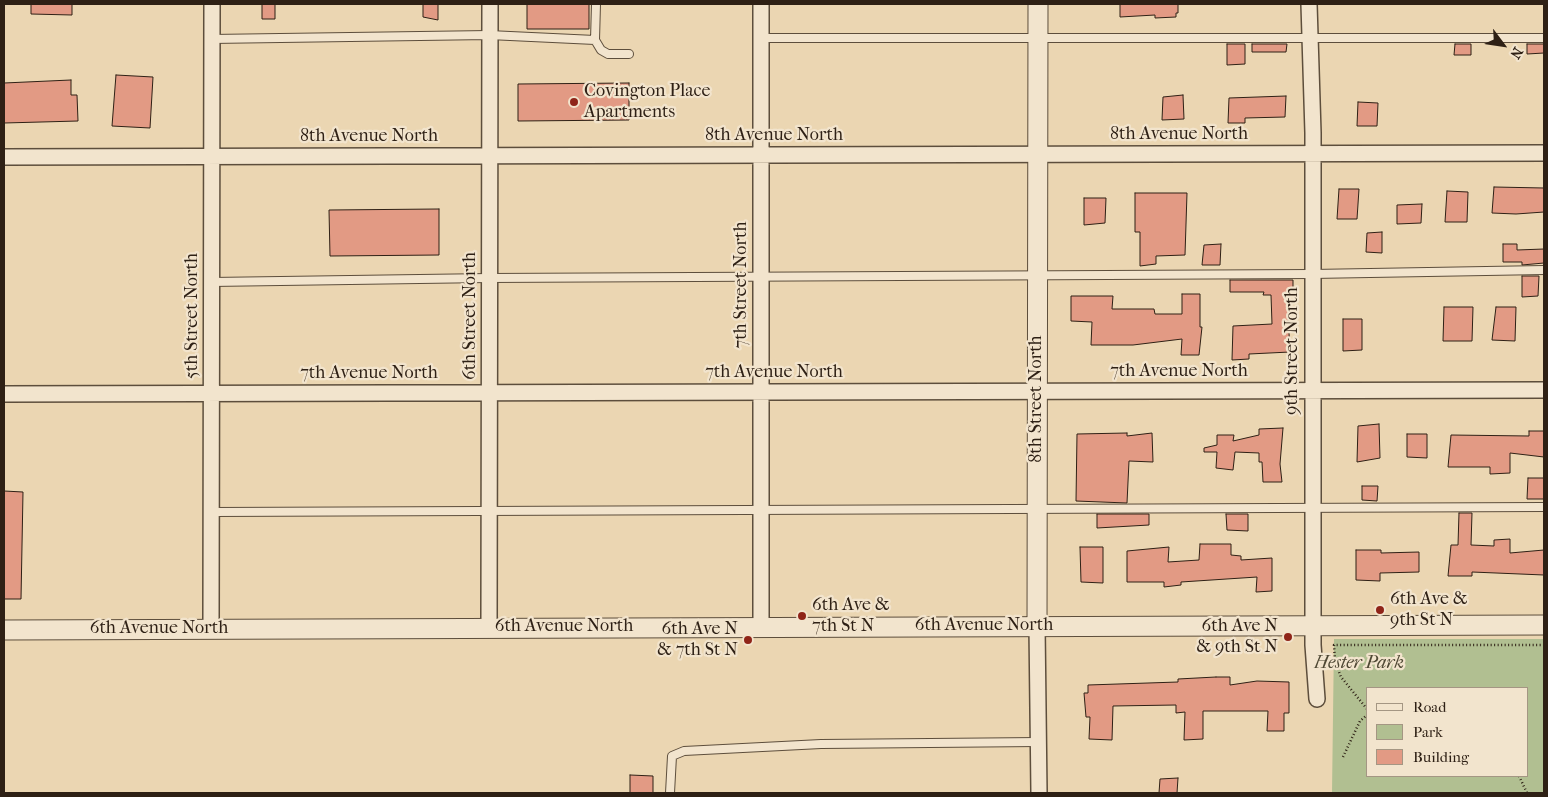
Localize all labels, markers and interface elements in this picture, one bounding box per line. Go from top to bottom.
north arrow [1478,20,1528,70]
text: N [1506,44,1526,62]
place label: Covington Place Apartments [584,81,710,124]
marker: Covington Place Apartments [568,96,580,108]
street label: 8th Avenue North [1110,124,1248,146]
street label: 8th Avenue North [705,125,843,147]
street label: 8th Avenue North [300,126,438,148]
street label: 7th Street North [731,221,753,349]
street label: 6th Street North [460,252,482,380]
street label: 5th Street North [182,253,204,379]
street label: 9th Street North [1282,287,1304,415]
street label: 8th Street North [1026,335,1048,463]
street label: 7th Avenue North [1110,361,1248,383]
street label: 7th Avenue North [705,362,843,384]
street label: 7th Avenue North [300,363,438,385]
place label: 6th Ave & 9th St N [1390,589,1468,632]
place label: 6th Ave & 7th St N [812,595,890,638]
marker: 6th Ave & 9th St N [1374,604,1386,616]
marker: 6th Ave & 7th St N [796,610,808,622]
street label: 6th Avenue North [915,615,1053,637]
street label: 6th Avenue North [495,616,633,638]
place label: 6th Ave N & 9th St N [1196,616,1278,659]
street label: 6th Avenue North [90,618,228,640]
place label: 6th Ave N & 7th St N [657,619,738,662]
marker: 6th Ave N & 9th St N [1282,631,1294,643]
marker: 6th Ave N & 7th St N [742,634,754,646]
park label: Hester Park [1314,653,1404,675]
legend [1366,687,1528,777]
text: Road [1413,698,1446,716]
text: Park [1413,723,1443,741]
text: Building [1413,748,1469,766]

